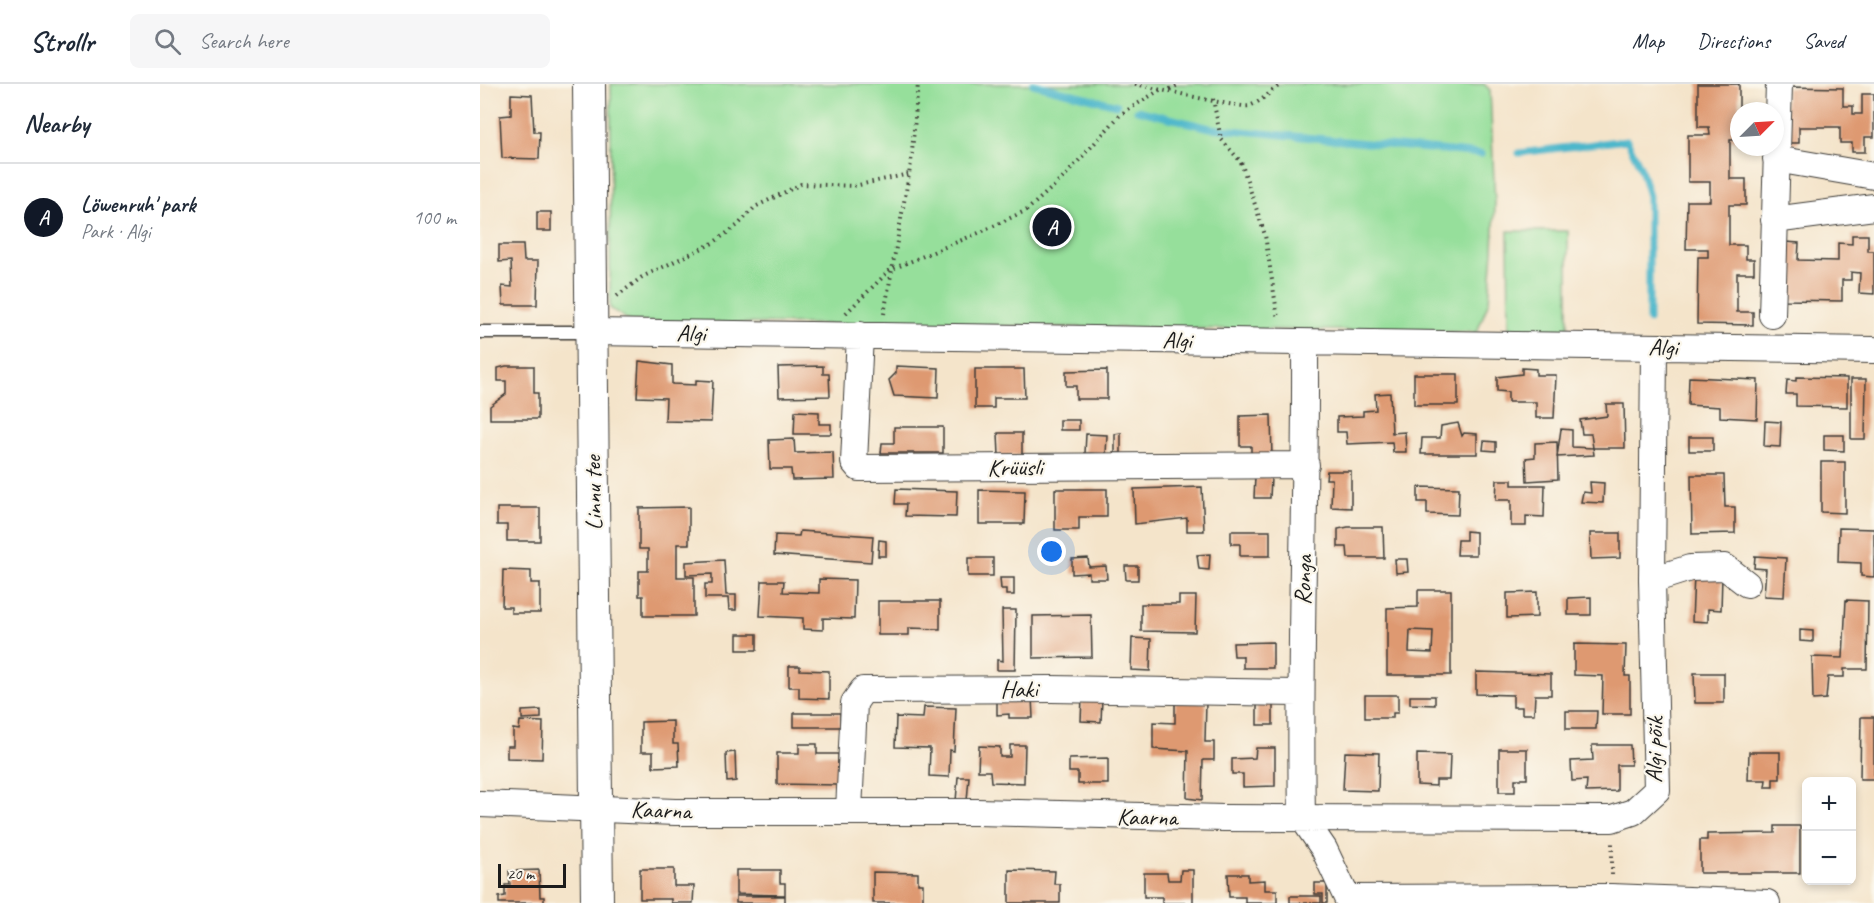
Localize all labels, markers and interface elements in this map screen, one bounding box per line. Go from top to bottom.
search box [130,14,550,68]
text: Strollr [30,24,94,59]
icon: search [151,25,184,58]
text: Search here [199,27,289,55]
text: Map [1632,28,1664,54]
text: Directions [1697,28,1770,54]
text: Saved [1803,28,1844,54]
north arrow [1730,102,1784,156]
text: Nearby [24,107,89,140]
text: Löwenruh' park [81,191,196,219]
pin: A [1032,204,1072,250]
text: A [38,205,49,230]
text: 100 m [413,205,456,230]
text: Park · Algi [81,219,150,244]
street label: Algi [676,318,708,348]
street label: Algi [1162,325,1194,355]
street label: Algi [1648,332,1680,362]
street label: Krüüsli [987,452,1045,482]
street label: Linnu tee [577,453,609,531]
your location [1037,537,1066,566]
street label: Ronga [1287,553,1319,606]
street label: Haki [1000,674,1040,704]
street label: Algi põik [1638,715,1670,783]
map controls [1802,777,1856,885]
button: + [1802,777,1856,831]
street label: Kaarna [630,794,694,826]
street label: Kaarna [1117,801,1180,833]
button: − [1802,831,1856,885]
scale bar [498,861,566,888]
text: 20 m [507,864,534,884]

